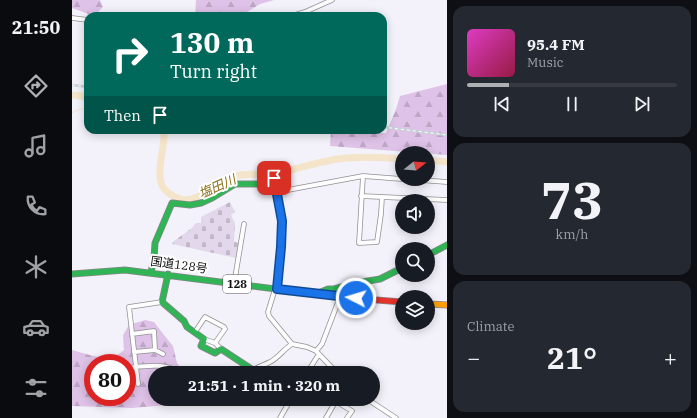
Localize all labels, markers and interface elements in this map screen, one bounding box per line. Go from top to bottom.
text: 21:50 [12,16,60,39]
text: 130 m [170,24,254,61]
icon: right [104,28,156,80]
text: 95.4 FM [527,35,585,54]
text: Music [527,54,564,71]
text: Turn right [170,60,257,83]
icon: directions [22,72,50,100]
icon: previous [491,93,513,115]
icon: pause [561,93,583,115]
icon: next [631,93,653,115]
icon: arrive [149,104,171,126]
text: Then [104,106,141,125]
icon: music [22,132,50,160]
north arrow [395,146,435,186]
map controls [395,146,435,330]
pin [257,161,291,195]
text: 73 [541,166,603,233]
icon: arrive [263,167,285,189]
water label: 塩田川 [196,170,240,202]
icon: phone [22,192,50,220]
button: sound [395,194,435,234]
text: km/h [556,226,588,243]
button: search [395,242,435,282]
icon: climate [22,253,50,281]
street label: 国道128号 [150,253,209,276]
road number: 128 [223,275,251,293]
position arrow [335,277,377,319]
button: layers [395,290,435,330]
icon: car [22,313,50,341]
text: Climate [467,318,514,335]
text: 21° [547,338,597,377]
text: − [467,343,480,372]
text: + [664,343,677,372]
speed limit sign: 80 [84,354,136,406]
icon: filters [22,374,50,402]
text: 21:51 · 1 min · 320 m [188,376,340,395]

